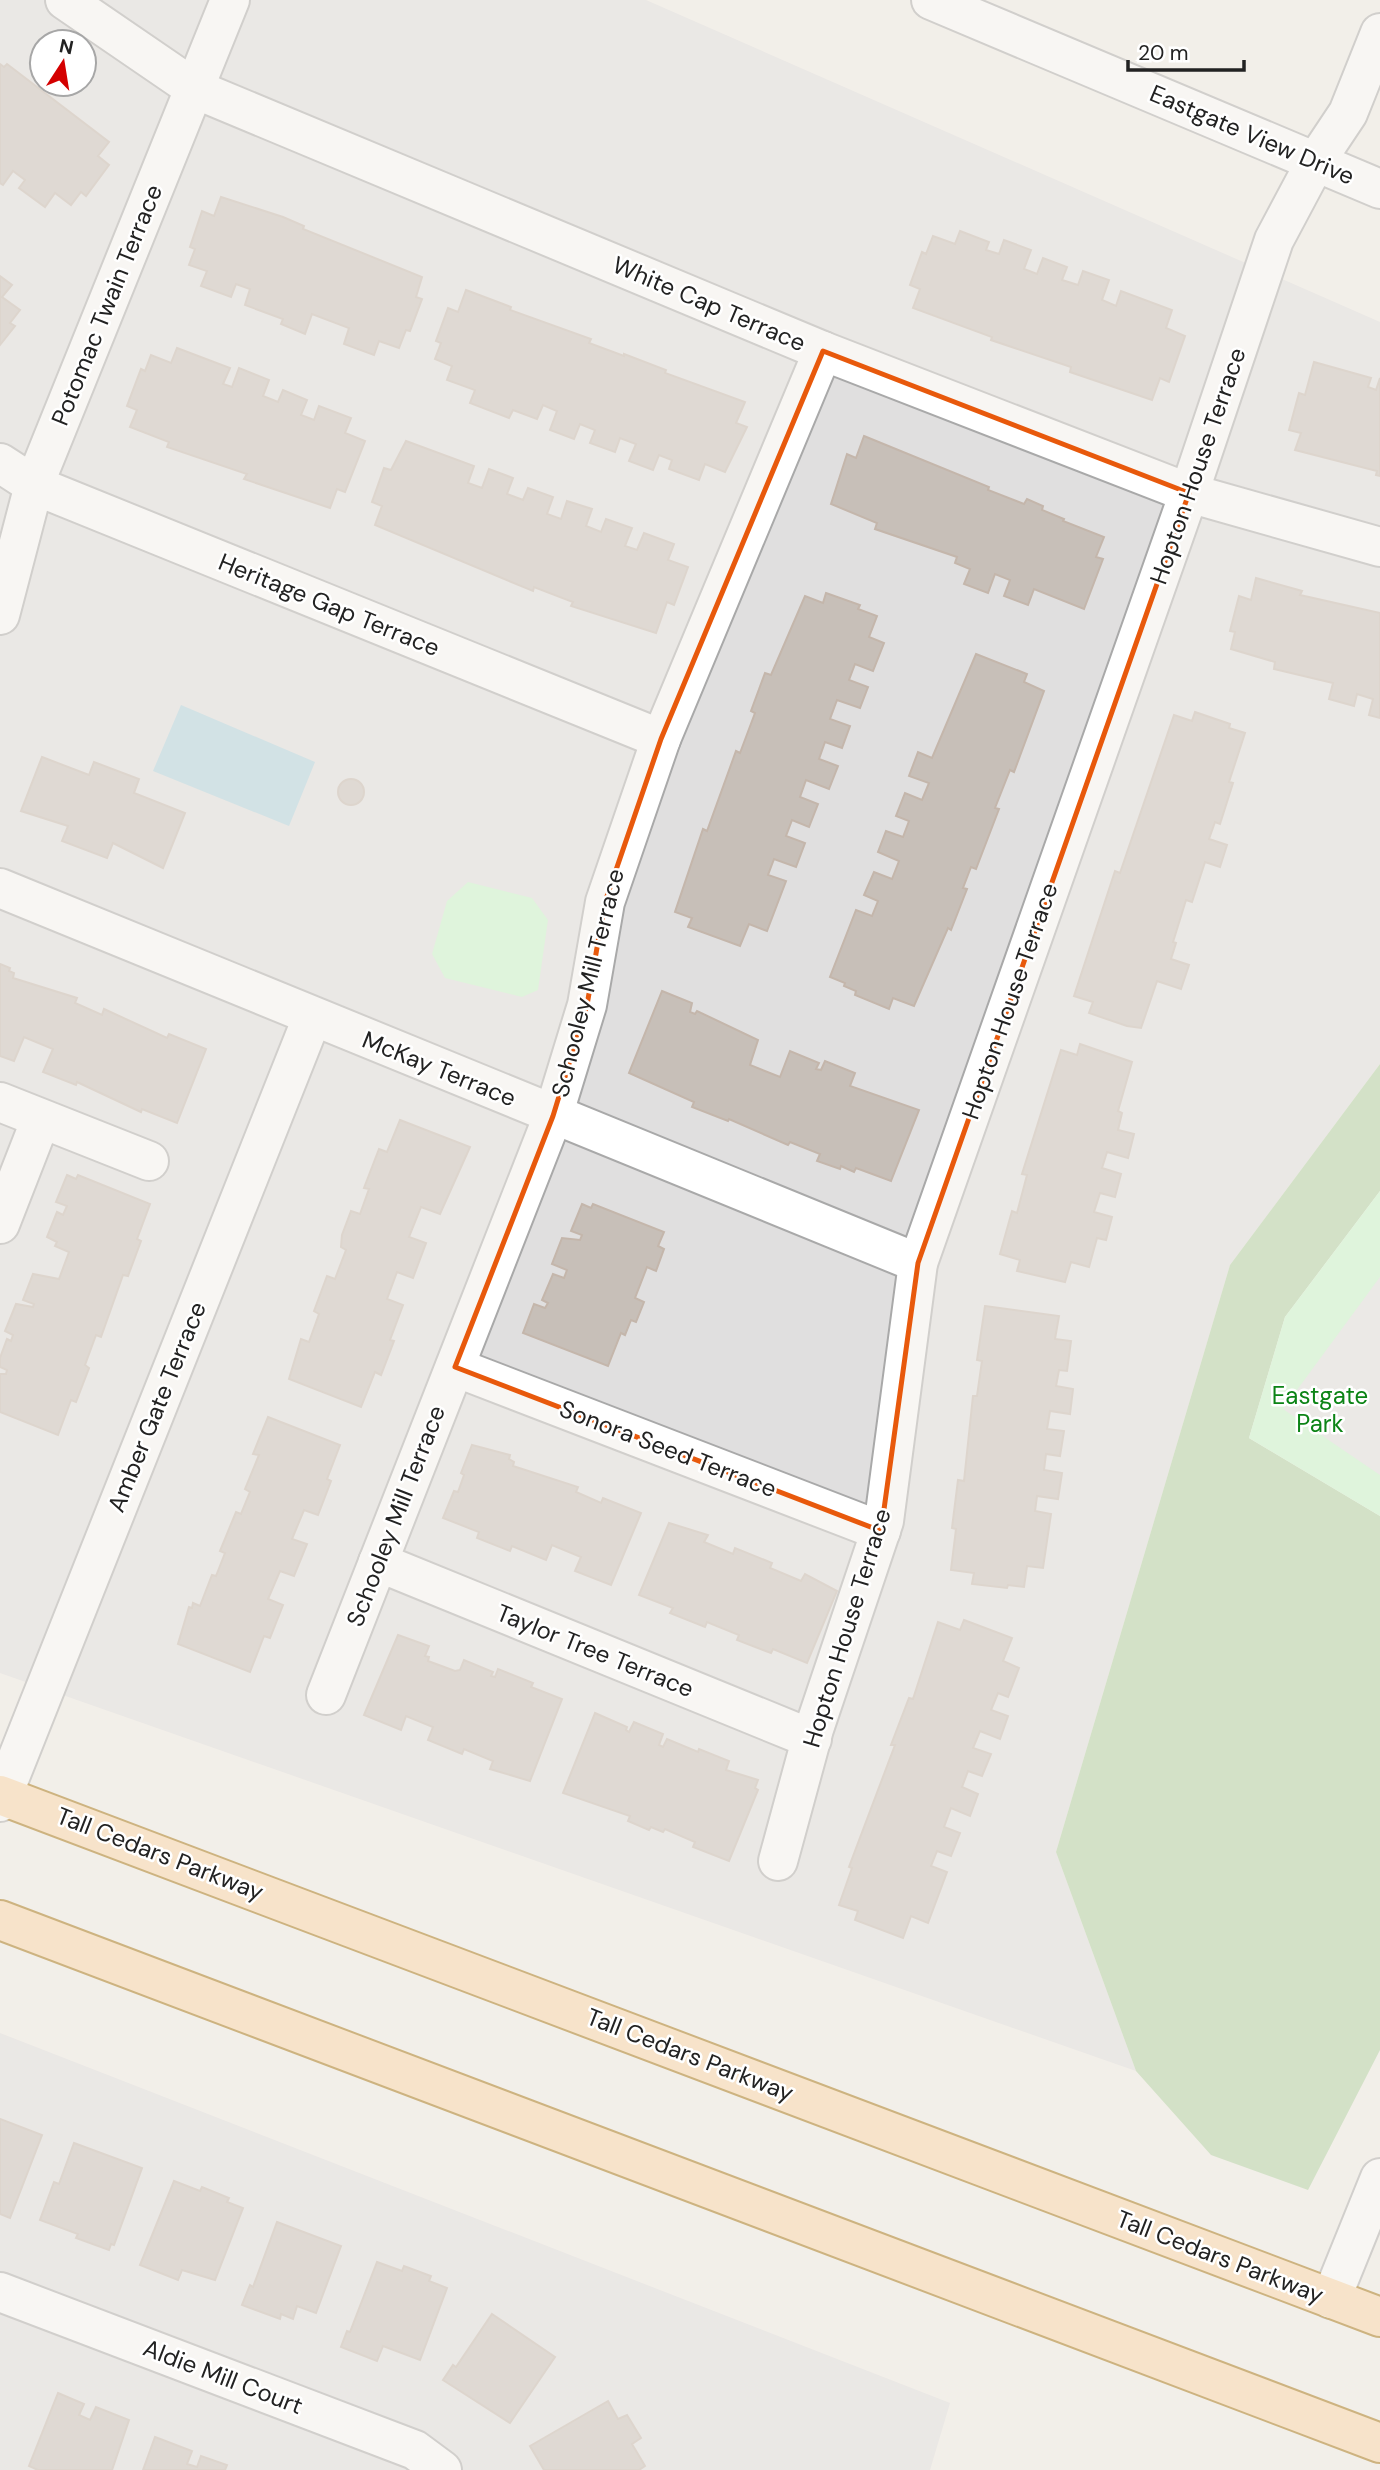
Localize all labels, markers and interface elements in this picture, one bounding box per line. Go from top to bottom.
north arrow [28,28,98,98]
scale bar [1128,28,1244,72]
text: N [57,33,76,61]
text: 20 m [1138,39,1189,67]
street label: Eastgate View Drive [1145,77,1359,192]
street label: Potomac Twain Terrace [44,180,169,430]
street label: White Cap Terrace [608,249,810,358]
street label: Hopton House Terrace [1142,344,1253,588]
street label: Heritage Gap Terrace [214,546,444,663]
street label: Schooley Mill Terrace [544,865,631,1100]
street label: Hopton House Terrace [954,879,1065,1123]
street label: McKay Terrace [358,1024,521,1113]
street label: Amber Gate Terrace [100,1297,213,1517]
park label: Eastgate Park [1272,1380,1368,1439]
street label: Sonora Seed Terrace [555,1393,781,1504]
street label: Schooley Mill Terrace [339,1401,452,1631]
street label: Hopton House Terrace [795,1505,898,1751]
street label: Taylor Tree Terrace [492,1597,698,1704]
street label: Tall Cedars Parkway [52,1800,268,1907]
street label: Tall Cedars Parkway [582,2001,798,2108]
street label: Tall Cedars Parkway [1112,2203,1328,2310]
street label: Aldie Mill Court [139,2332,307,2421]

